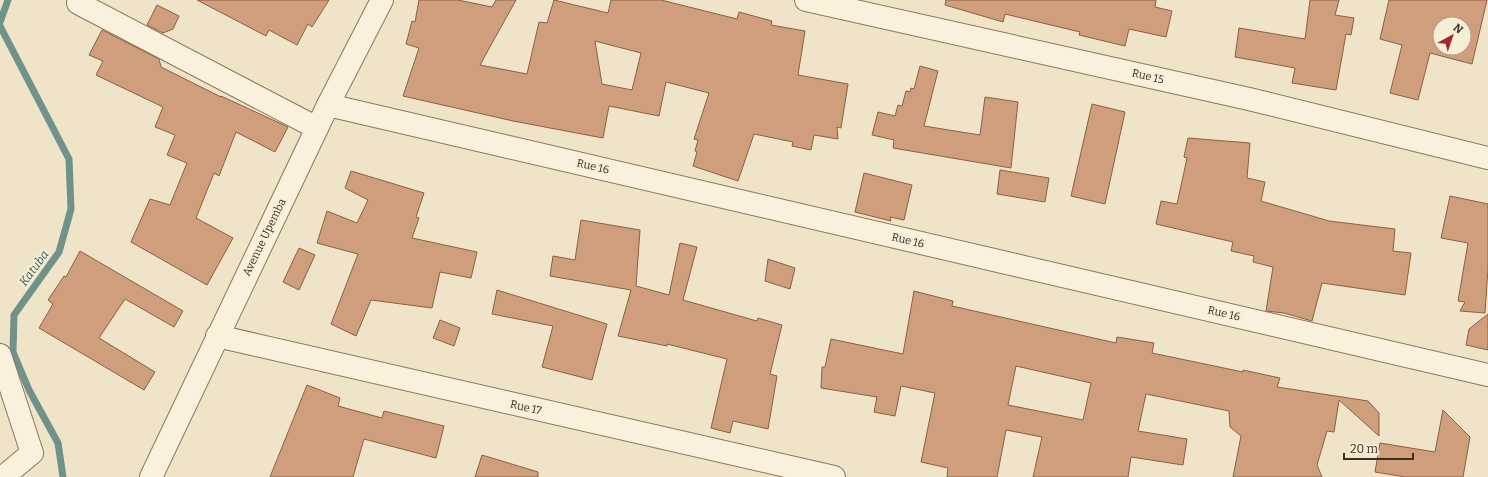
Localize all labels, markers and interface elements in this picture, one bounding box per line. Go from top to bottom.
north arrow [1432,16,1472,56]
text: N [1451,21,1466,37]
street label: Rue 15 [1131,67,1165,86]
street label: Rue 16 [575,156,610,177]
street label: Avenue Upemba [240,196,289,278]
street label: Rue 16 [890,230,925,251]
water label: Katuba [16,247,52,289]
street label: Rue 16 [1206,303,1241,324]
street label: Rue 17 [509,398,543,418]
scale bar [1344,435,1413,461]
text: 20 m [1350,442,1379,456]

